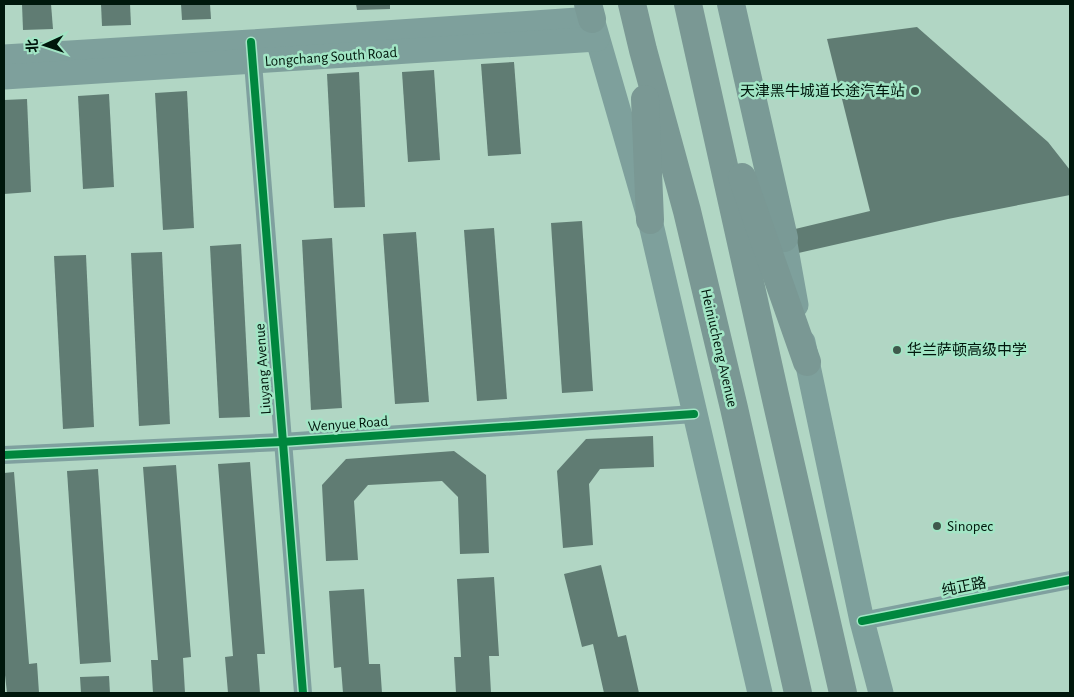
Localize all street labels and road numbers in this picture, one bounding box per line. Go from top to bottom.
street label: Longchang South Road [264,45,398,69]
street label: Heiniucheng Avenue [698,287,740,409]
street label: Liuyang Avenue [252,323,274,415]
street label: Wenyue Road [307,414,389,434]
street label: 纯正路 [940,573,988,599]

